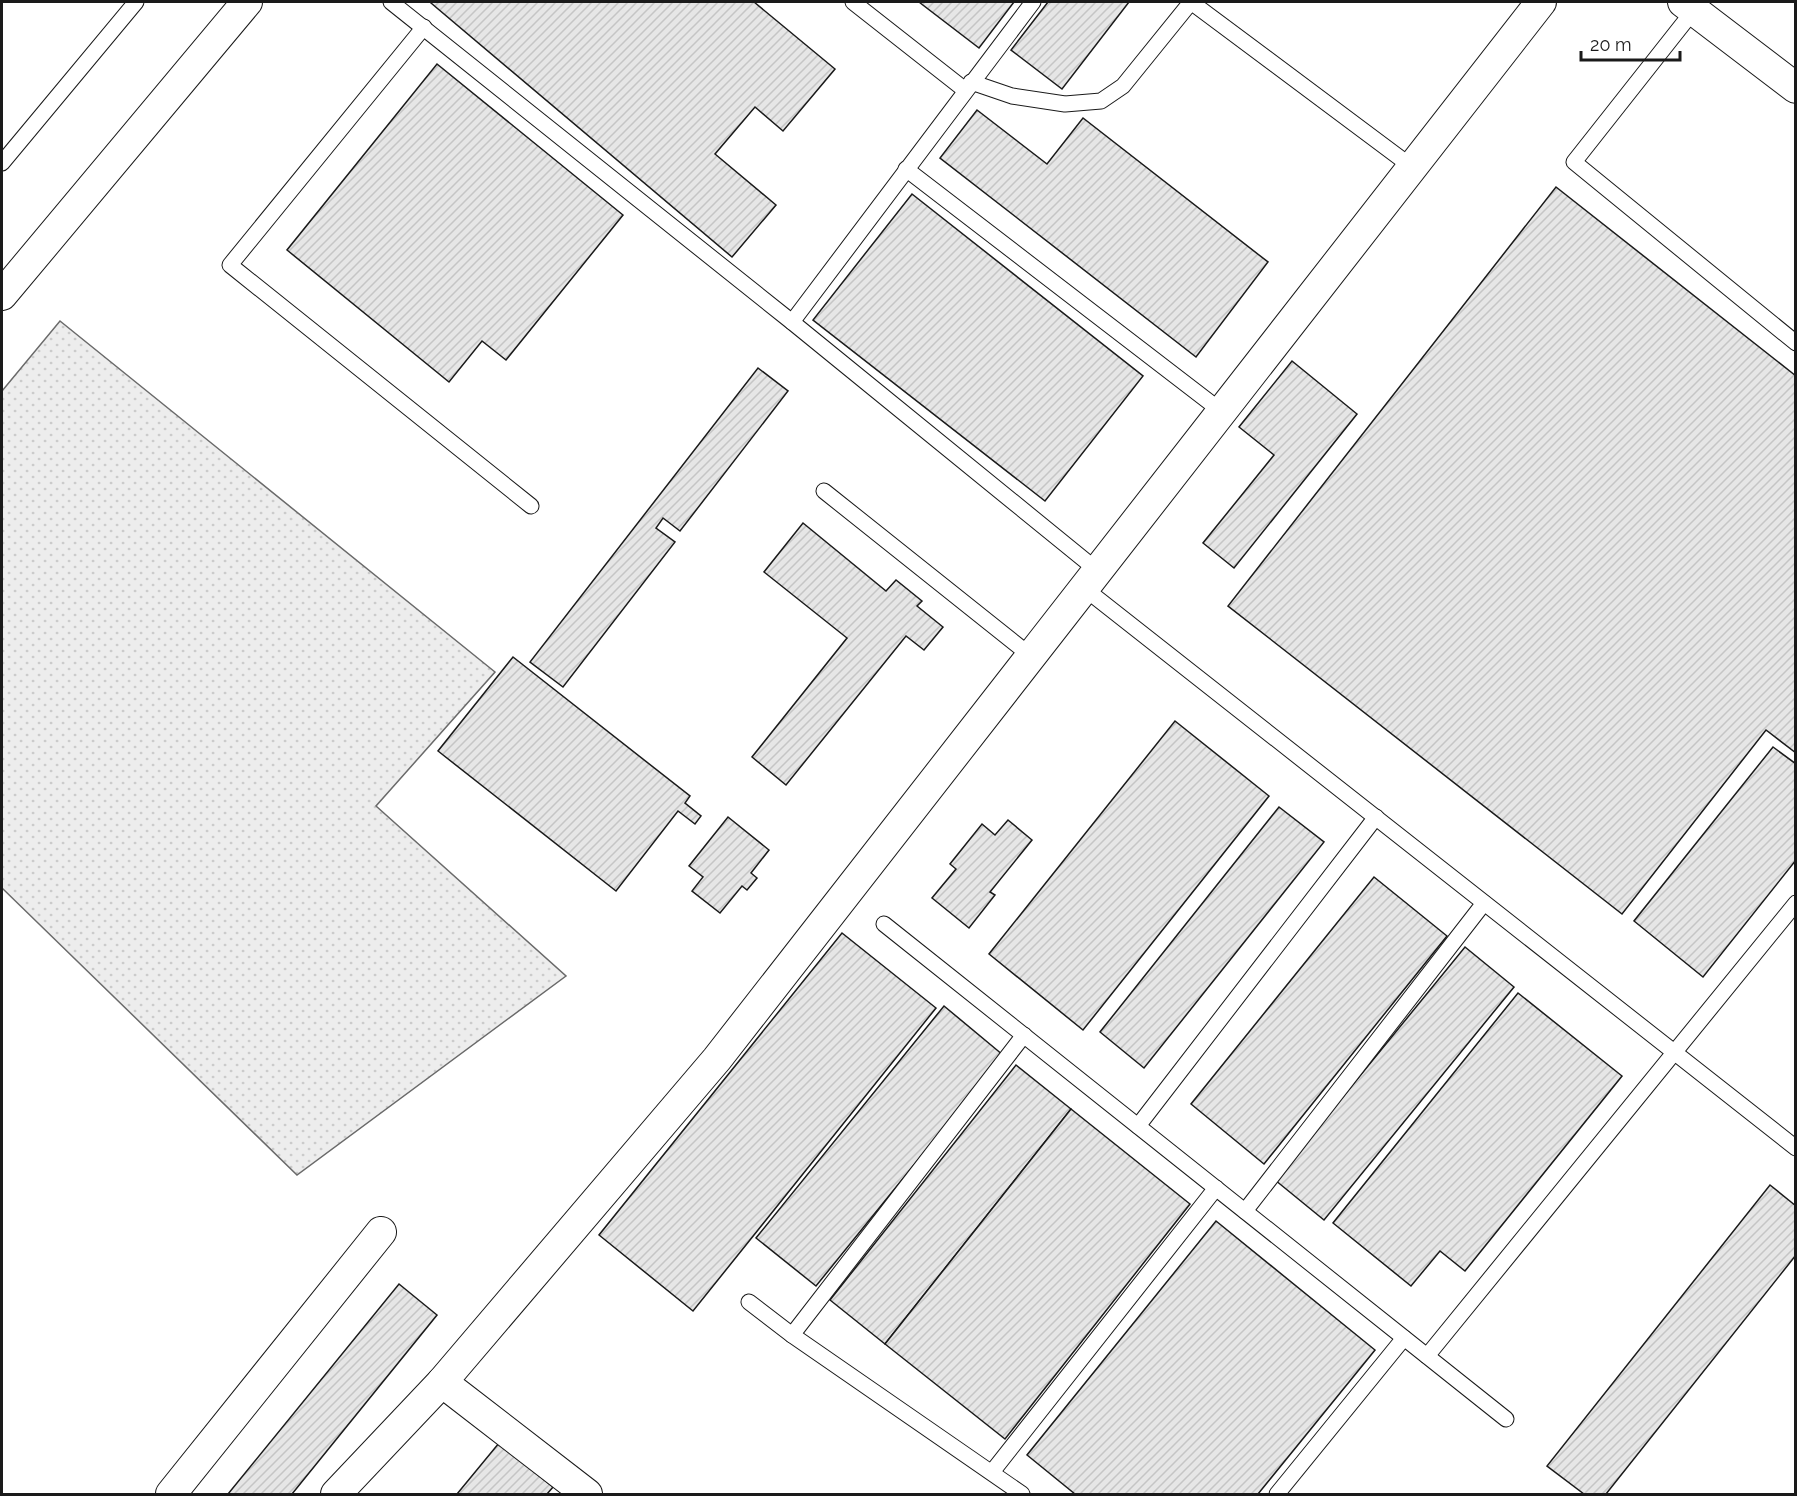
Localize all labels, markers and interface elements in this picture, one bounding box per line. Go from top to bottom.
scale bar [1581,24,1680,62]
text: 20 m [1590,34,1632,55]

